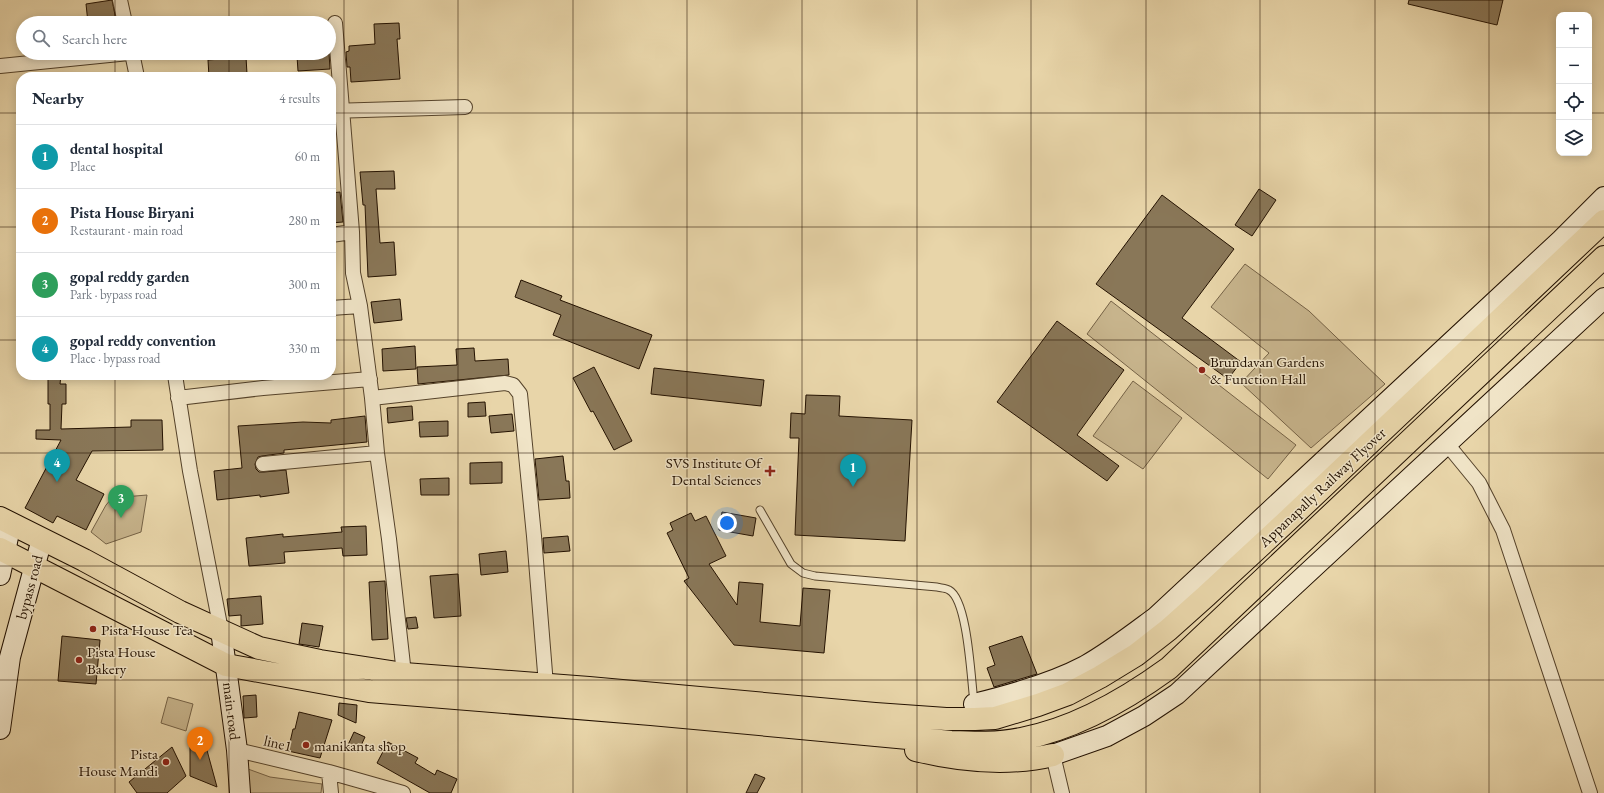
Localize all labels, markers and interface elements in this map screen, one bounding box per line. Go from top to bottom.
map controls [1556,12,1592,156]
button: + [1556,12,1592,48]
search box [16,16,336,60]
icon: search [30,27,52,49]
text: Search here [62,29,127,48]
button: − [1556,48,1592,84]
button: locate [1556,84,1592,120]
text: Nearby [32,87,84,109]
text: 4 results [279,90,320,107]
button: layers [1556,120,1592,156]
text: dental hospital [70,139,163,158]
text: 1 [42,148,48,165]
text: 60 m [295,148,320,165]
text: Place [70,158,96,175]
text: Pista House Biryani [70,203,194,222]
text: 2 [42,212,48,229]
text: 280 m [289,212,320,229]
text: Restaurant · main road [70,222,183,239]
text: gopal reddy garden [70,267,190,286]
text: 3 [42,276,48,293]
text: 300 m [289,276,320,293]
text: Park · bypass road [70,286,157,303]
text: gopal reddy convention [70,331,216,350]
text: 4 [42,340,48,357]
text: 330 m [289,340,320,357]
text: Place · bypass road [70,350,160,367]
place label: Brundavan Gardens & Function Hall [1210,352,1324,388]
marker: Brundavan Gardens & Function Hall [1197,365,1207,375]
street label: Appanapally Railway Flyover [1254,423,1390,552]
pin: 4 [44,449,70,482]
place label: SVS Institute Of Dental Sciences [666,453,763,489]
pin: 1 [840,454,866,487]
marker: SVS Institute Of Dental Sciences [764,465,776,477]
pin: 3 [108,485,134,518]
your location [717,513,737,533]
street label: bypass road [11,552,47,621]
place label: Pista House Tea [101,620,193,639]
marker: Pista House Tea [88,624,98,634]
place label: Pista House Bakery [87,642,156,678]
marker: Pista House Bakery [74,655,84,665]
street label: main road [219,681,245,741]
pin: 2 [187,727,213,760]
street label: line1 [262,731,294,755]
place label: manikanta shop [314,736,406,755]
marker: manikanta shop [301,740,311,750]
place label: Pista House Mandi [78,744,158,780]
marker: Pista House Mandi [161,757,171,767]

